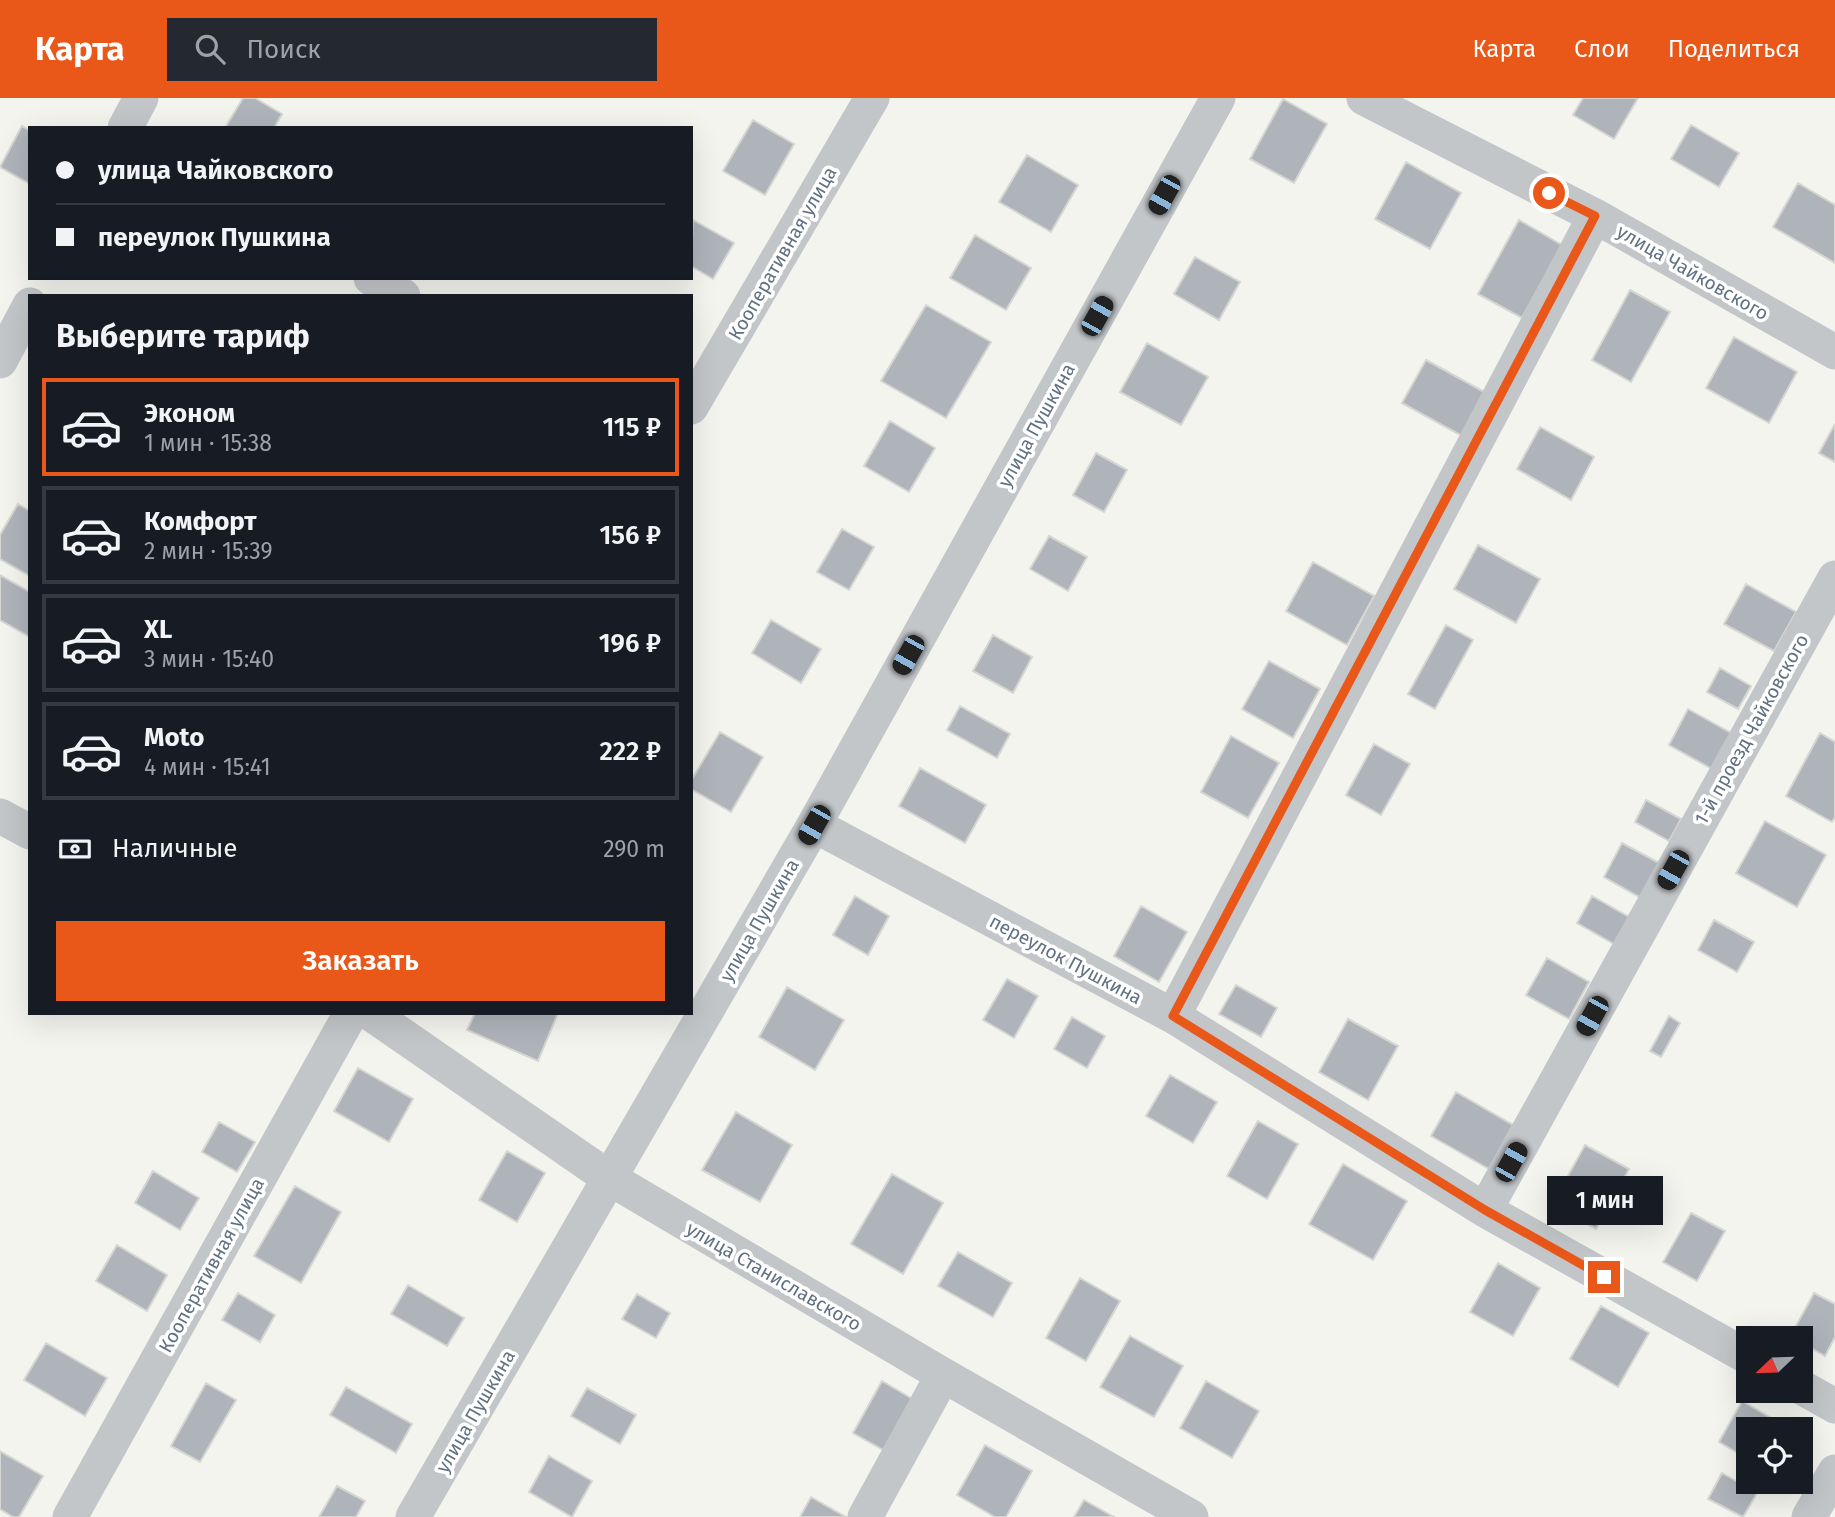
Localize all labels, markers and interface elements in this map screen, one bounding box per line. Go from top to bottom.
search box [167,18,657,81]
text: Карта [35,29,125,69]
icon: search [191,30,229,68]
text: Поиск [247,34,321,65]
text: Карта [1472,35,1536,63]
text: Слои [1574,35,1630,63]
text: Поделиться [1668,35,1800,63]
text: улица Чайковского [98,155,333,186]
street label: Кооперативная улица [723,162,842,344]
car [1145,172,1184,218]
route start [1533,177,1565,209]
street label: улица Чайковского [1613,220,1773,325]
text: переулок Пушкина [98,222,331,253]
car [1078,293,1117,339]
text: Выберите тариф [56,317,310,355]
street label: улица Пушкина [993,359,1080,491]
icon: car [60,396,123,459]
text: Эконом [144,398,235,429]
text: 115 ₽ [602,412,661,443]
text: 1 мин · 15:38 [144,429,272,457]
icon: car [60,504,123,567]
text: Комфорт [144,506,257,537]
text: 156 ₽ [599,520,661,551]
text: 2 мин · 15:39 [144,537,273,565]
icon: car [60,612,123,675]
text: XL [144,614,172,645]
text: 196 ₽ [599,628,661,659]
street label: 1-й проезд Чайковского [1689,630,1813,828]
car [889,632,928,678]
text: 3 мин · 15:40 [144,645,274,673]
icon: car [60,720,123,783]
text: Moto [144,722,204,753]
text: 222 ₽ [599,736,661,767]
text: 4 мин · 15:41 [144,753,271,781]
car [795,802,834,848]
icon: cash [56,830,94,868]
text: Наличные [112,833,237,864]
text: 290 m [603,835,665,863]
car [1654,847,1693,893]
street label: улица Пушкина [715,855,804,986]
street label: переулок Пушкина [986,910,1146,1009]
button: Заказать [56,921,665,1001]
car [1573,993,1612,1039]
car [1492,1139,1531,1185]
street label: Кооперативная улица [154,1174,269,1357]
callout: 1 мин [1546,1176,1662,1224]
text: 1 мин [1576,1186,1634,1214]
street label: улица Станиславского [682,1217,865,1336]
route end [1588,1261,1620,1293]
north arrow [1736,1326,1813,1404]
map controls [1736,1326,1813,1494]
street label: улица Пушкина [431,1346,520,1477]
button: locate [1736,1417,1813,1494]

